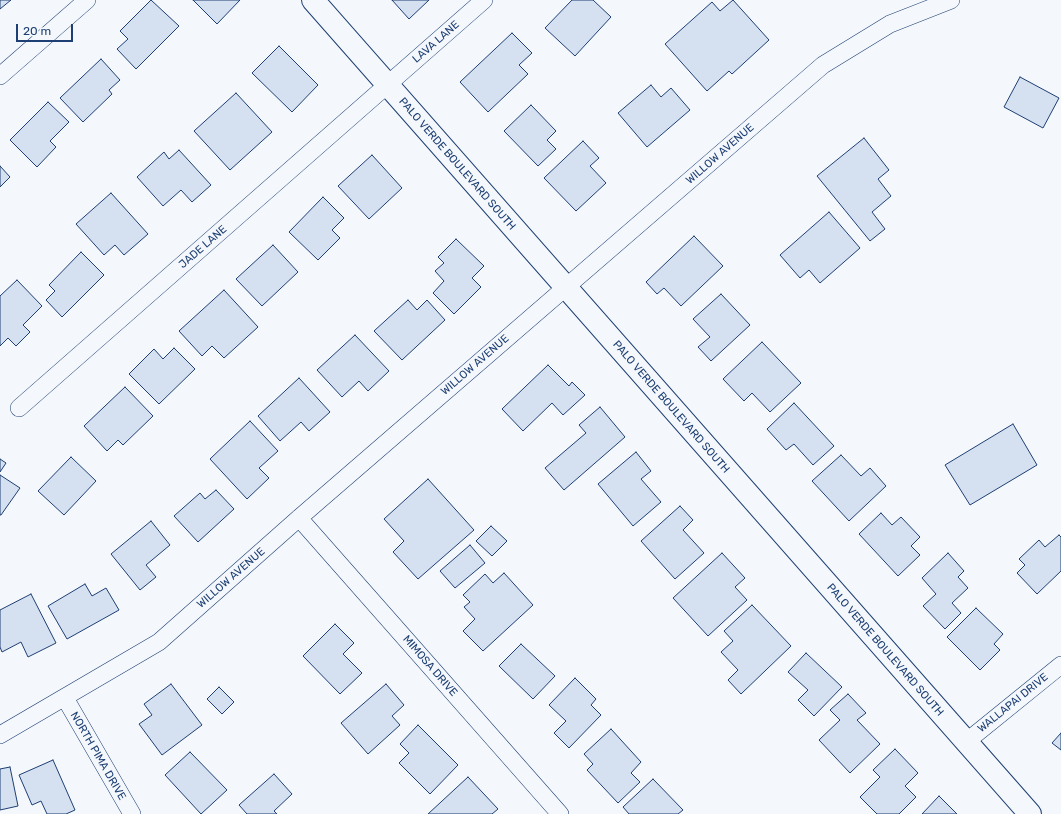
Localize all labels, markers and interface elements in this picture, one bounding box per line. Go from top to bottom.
scale bar [18,16,75,42]
street label: LAVA LANE [410,18,462,66]
text: 20 m [23,24,51,38]
street label: PALO VERDE BOULEVARD SOUTH [396,95,518,233]
street label: WILLOW AVENUE [683,121,757,187]
street label: JADE LANE [176,223,230,271]
street label: WILLOW AVENUE [438,332,512,398]
street label: PALO VERDE BOULEVARD SOUTH [610,338,732,476]
street label: WILLOW AVENUE [194,545,268,611]
street label: PALO VERDE BOULEVARD SOUTH [824,581,946,719]
street label: MIMOSA DRIVE [400,633,460,699]
street label: WALLAPAI DRIVE [975,670,1051,736]
street label: NORTH PIMA DRIVE [67,710,129,802]

